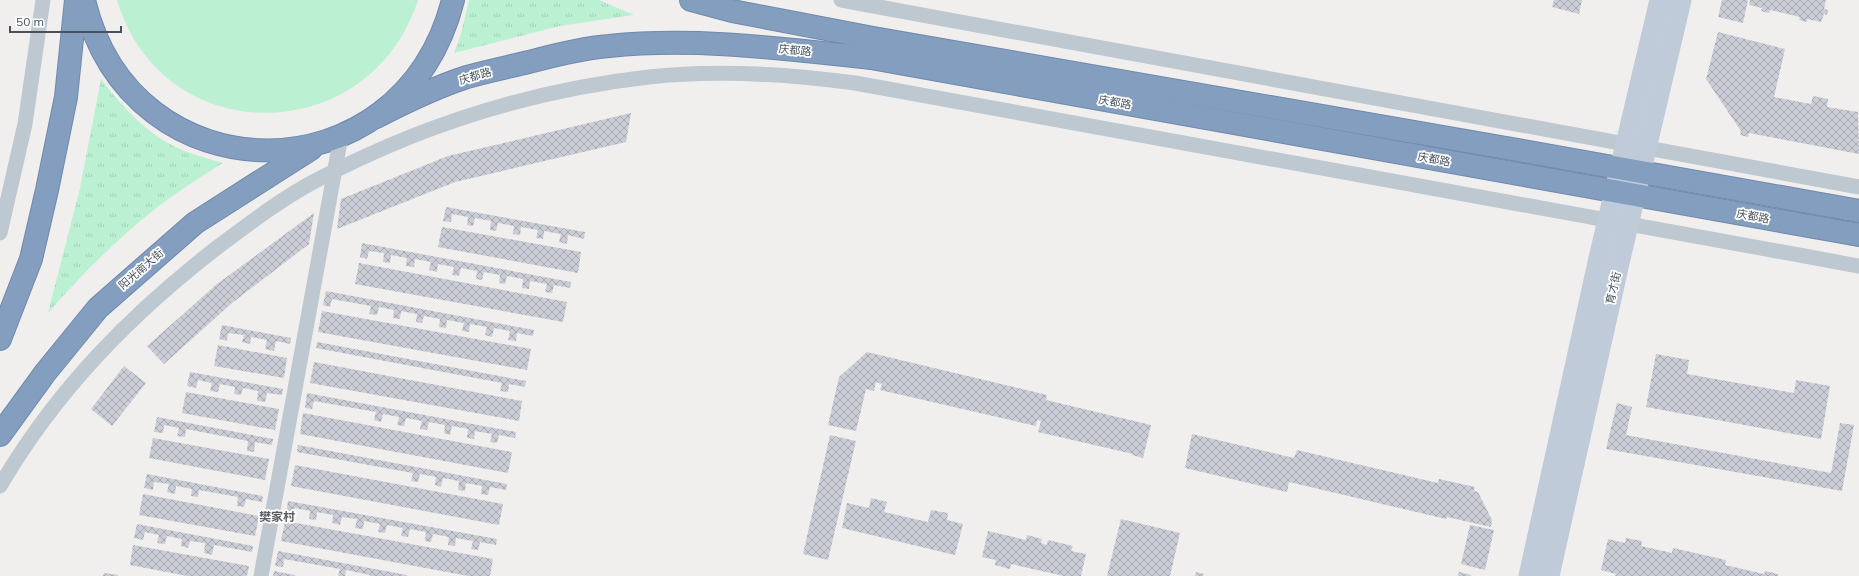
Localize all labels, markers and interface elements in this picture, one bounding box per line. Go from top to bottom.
scale bar [10,8,121,34]
text: 50 m [16,14,44,29]
street label: 庆都路 [778,41,812,59]
street label: 庆都路 [457,65,493,87]
street label: 庆都路 [1098,92,1132,112]
street label: 庆都路 [1417,149,1451,169]
street label: 庆都路 [1736,206,1770,226]
street label: 阳光南大街 [116,246,166,292]
street label: 育才街 [1602,270,1624,306]
district label: 樊家村 [259,509,295,524]

